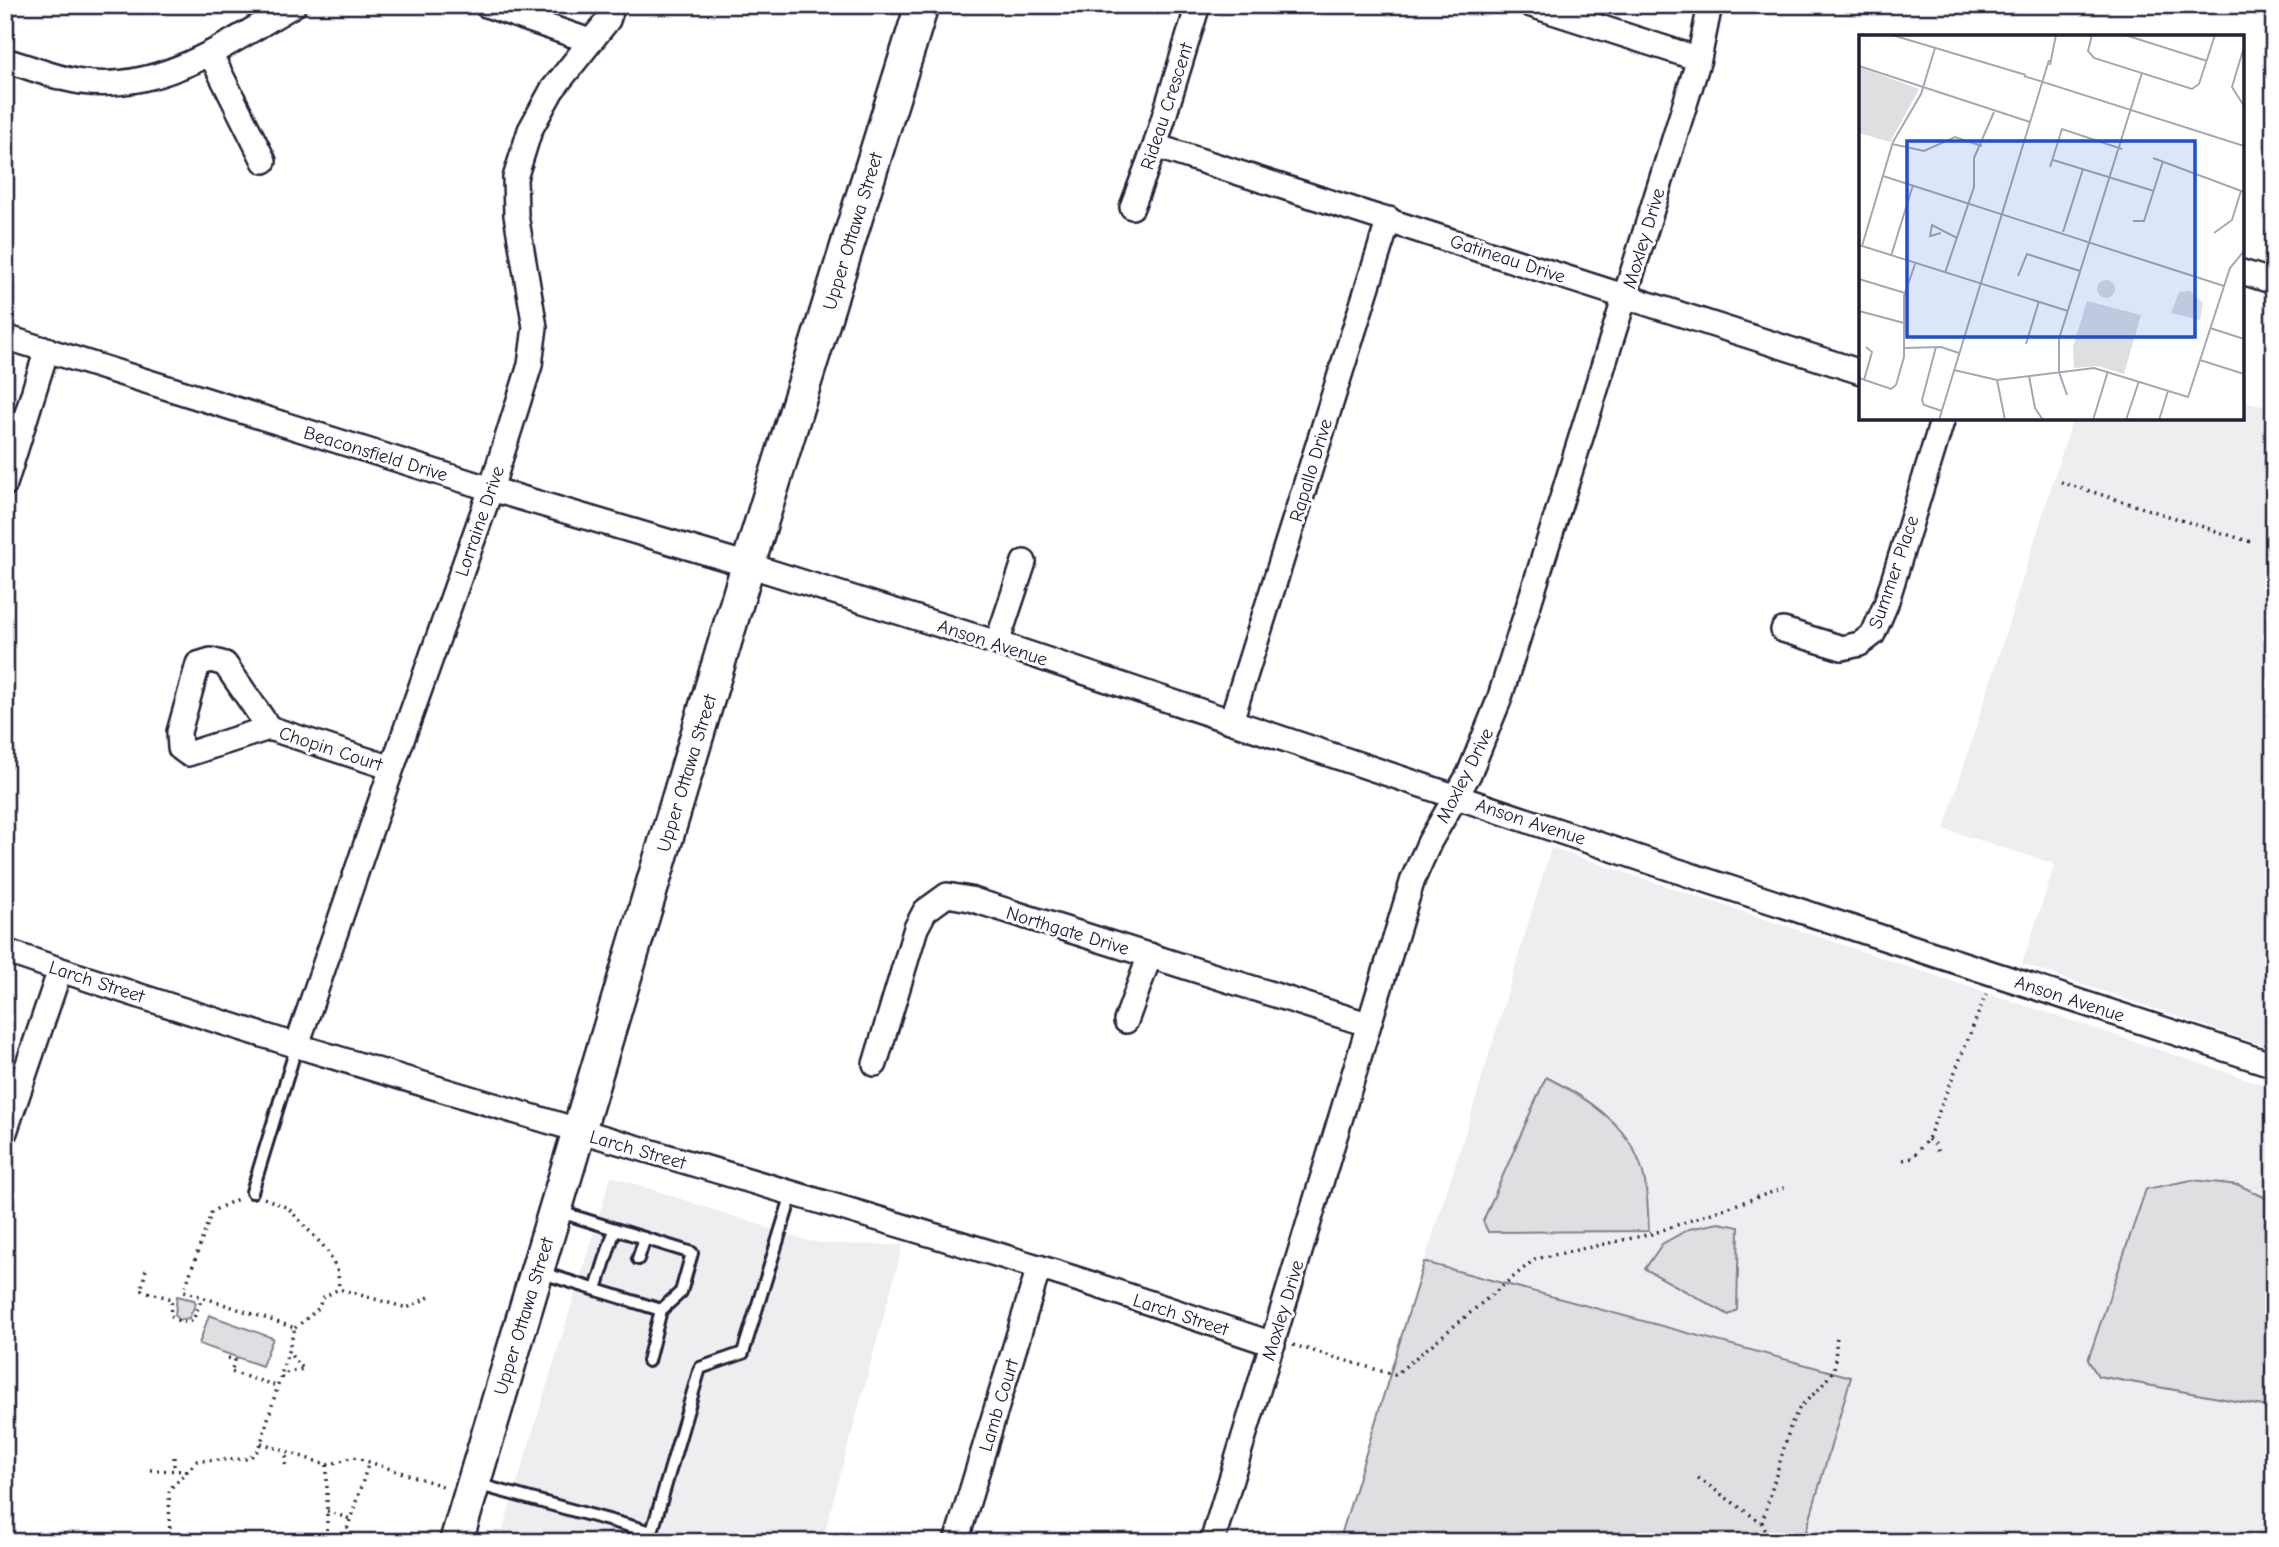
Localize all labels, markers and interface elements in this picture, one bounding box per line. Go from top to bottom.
inset map [1859,35,2244,420]
street label: Rideau Crescent [1136,40,1198,172]
street label: Upper Ottawa Street [818,149,888,313]
street label: Moxley Drive [1618,185,1670,291]
street label: Gatineau Drive [1447,230,1568,288]
street label: Rapallo Drive [1285,416,1337,524]
street label: Beaconsfield Drive [301,422,450,486]
street label: Lorraine Drive [451,463,509,579]
street label: Summer Place [1864,513,1924,632]
street label: Anson Avenue [935,615,1050,671]
street label: Upper Ottawa Street [652,691,722,855]
street label: Chopin Court [276,722,386,776]
street label: Moxley Drive [1432,724,1498,827]
street label: Anson Avenue [1473,794,1588,850]
street label: Northgate Drive [1004,902,1132,960]
street label: Larch Street [46,956,148,1008]
street label: Anson Avenue [2012,971,2127,1027]
street label: Larch Street [587,1126,689,1174]
street label: Upper Ottawa Street [489,1234,559,1398]
street label: Moxley Drive [1257,1257,1309,1363]
street label: Larch Street [1130,1289,1232,1341]
street label: Lamb Court [974,1356,1024,1454]

